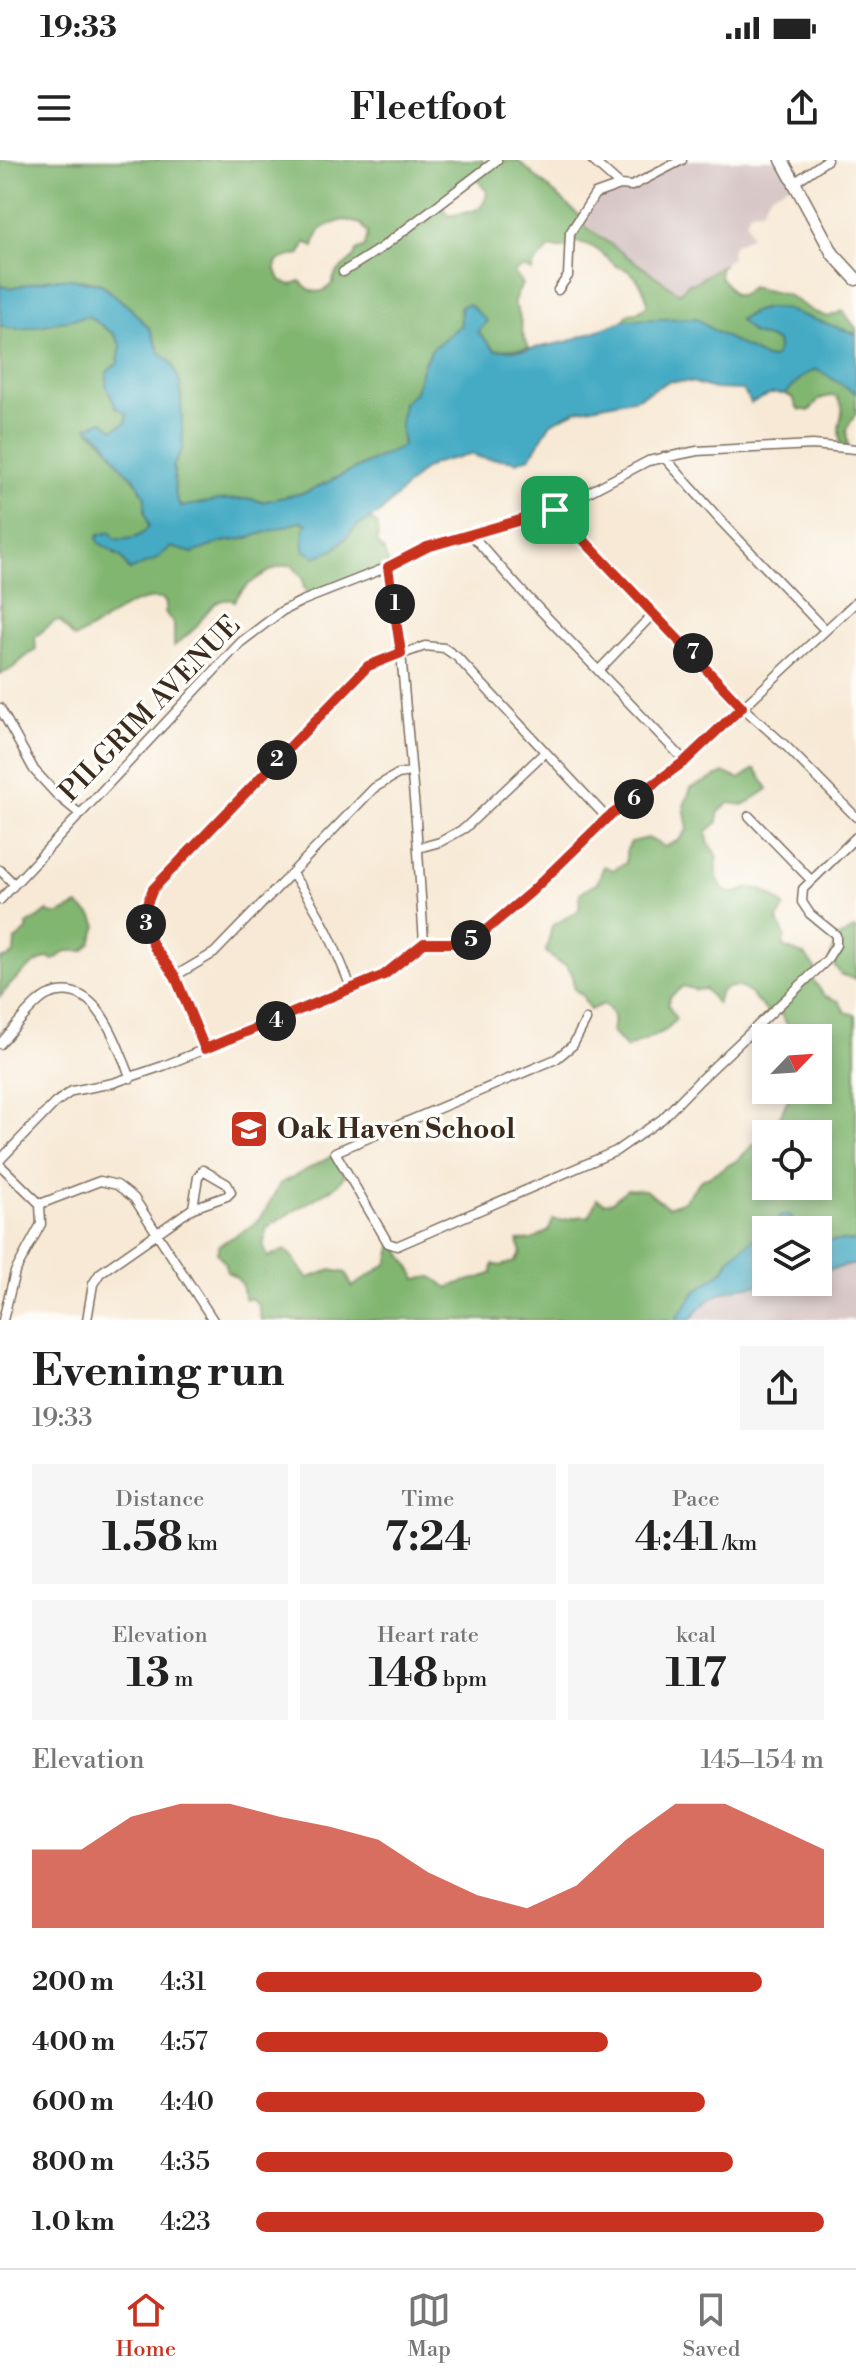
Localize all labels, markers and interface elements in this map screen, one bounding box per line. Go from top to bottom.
text: 19:33 [40,9,117,47]
icon: menu [32,86,76,130]
text: Fleetfoot [350,86,506,131]
icon: share [780,86,824,130]
pin [521,476,589,544]
icon: arrive [533,488,577,532]
pin: 1 [375,584,415,624]
text: 1 [390,590,400,617]
street label: PILGRIM AVENUE [52,609,248,809]
pin: 7 [673,633,713,673]
text: 7 [687,639,699,666]
pin: 2 [257,740,297,780]
text: 2 [270,746,284,773]
pin: 6 [614,779,654,819]
text: 6 [627,785,641,812]
pin: 3 [126,904,166,944]
text: 3 [139,910,153,937]
pin: 5 [451,920,491,960]
text: 5 [464,926,478,953]
pin: 4 [256,1001,296,1041]
text: 4 [269,1007,283,1034]
north arrow [752,1024,832,1104]
map controls [752,1024,832,1296]
school or university icon: Oak Haven School [228,1108,270,1150]
place label: Oak Haven School [277,1112,515,1147]
button: locate [752,1120,832,1200]
button: layers [752,1216,832,1296]
text: Evening run [32,1344,285,1399]
button: share [740,1346,824,1430]
text: 19:33 [32,1402,93,1434]
text: Distance [116,1486,204,1513]
text: Time [402,1486,454,1513]
text: Pace [672,1486,720,1513]
text: 1.58 [102,1513,183,1563]
text: 7:24 [385,1513,471,1563]
text: 4:41 [635,1513,718,1563]
text: km [183,1530,218,1557]
text: /km [718,1530,757,1557]
text: Elevation [112,1622,208,1649]
text: Heart rate [377,1622,479,1649]
text: kcal [676,1622,716,1649]
text: 13 [126,1649,170,1699]
text: 148 [369,1649,438,1699]
text: 117 [665,1649,727,1699]
text: m [170,1666,194,1693]
text: bpm [438,1666,487,1693]
text: Elevation [32,1744,145,1776]
text: 145–154 m [700,1744,824,1776]
text: 200 m [32,1966,114,1998]
text: 4:31 [160,1966,206,1998]
text: 400 m [32,2026,115,2058]
text: 4:57 [160,2026,208,2058]
text: 600 m [32,2086,114,2118]
text: 4:40 [160,2086,214,2118]
text: 800 m [32,2146,114,2178]
text: 4:35 [160,2146,210,2178]
text: 1.0 km [32,2206,115,2238]
text: 4:23 [160,2206,211,2238]
tab: Home [116,2288,176,2363]
tab: Map [407,2288,451,2363]
tab: Saved [683,2288,740,2363]

